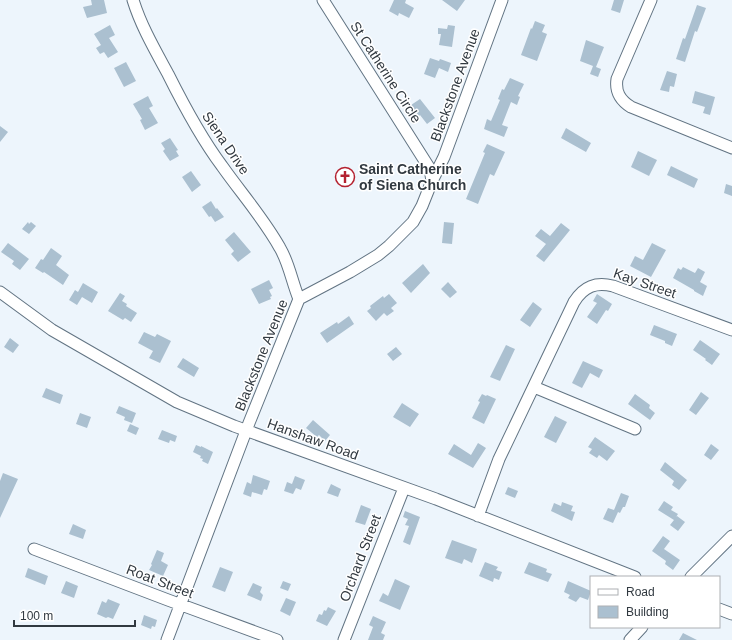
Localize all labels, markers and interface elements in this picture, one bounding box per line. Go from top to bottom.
street label: St Catherine Circle [347,18,425,126]
street label: Blackstone Avenue [427,26,483,144]
street label: Siena Drive [199,109,253,178]
place label: Saint Catherine of Siena Church [359,161,466,193]
church icon: Saint Catherine of Siena Church [334,166,356,188]
street label: Kay Street [611,265,679,301]
street label: Blackstone Avenue [231,297,291,413]
street label: Hanshaw Road [265,415,361,463]
street label: Orchard Street [336,512,384,604]
street label: Roat Street [124,561,196,601]
legend [590,576,720,628]
text: Road [626,585,655,599]
scale bar [14,602,135,628]
text: Building [626,605,669,619]
text: 100 m [20,609,53,623]

